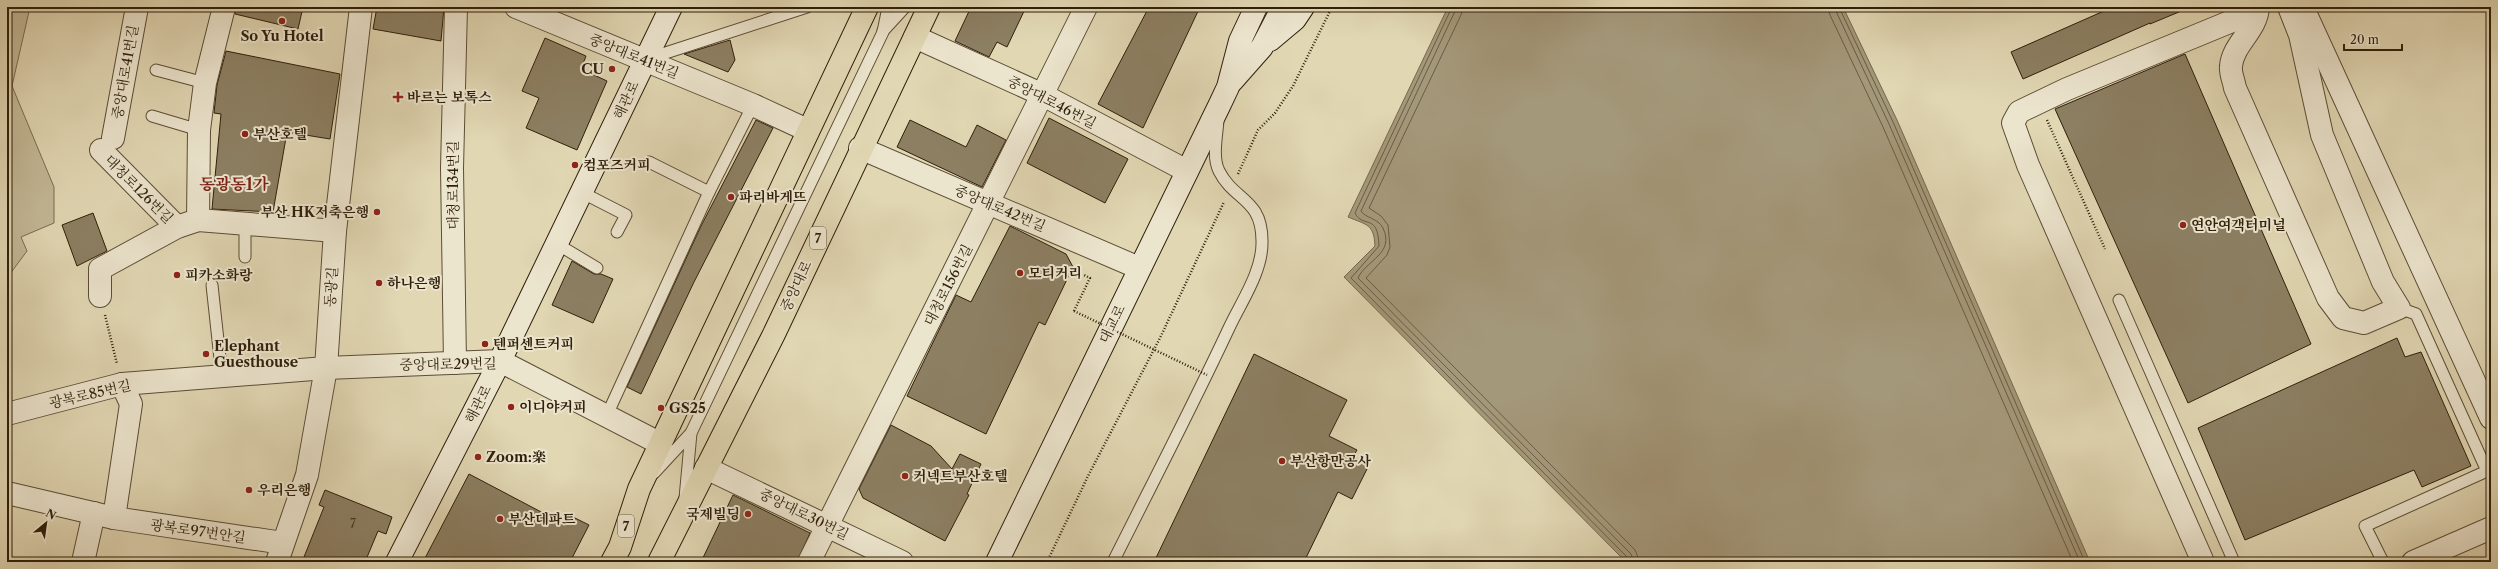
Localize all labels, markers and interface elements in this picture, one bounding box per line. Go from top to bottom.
marker: So Yu Hotel [277,16,287,26]
street label: 중앙대로41번길 [108,24,142,120]
scale bar [2344,26,2402,52]
place label: So Yu Hotel [240,27,324,45]
street label: 중앙대로41번길 [587,30,681,82]
text: 20 m [2350,32,2379,47]
place label: CU [581,60,605,78]
marker: CU [607,64,617,74]
street label: 중앙대로46번길 [1005,72,1099,132]
street label: 해관로 [609,77,643,122]
place label: 바르는 보톡스 [407,88,492,106]
marker: 바르는 보톡스 [392,91,404,103]
place label: 부산호텔 [253,125,307,143]
marker: 부산호텔 [240,129,250,139]
street label: 대청로134번길 [444,140,462,230]
street label: 대청로126번길 [101,151,177,227]
place label: 컴포즈커피 [583,156,651,174]
marker: 컴포즈커피 [570,160,580,170]
district label: 동광동1가 [199,174,269,194]
street label: 중앙대로42번길 [952,181,1048,235]
place label: 파리바게뜨 [739,188,807,206]
marker: 파리바게뜨 [726,192,736,202]
place label: 부산 HK저축은행 [260,203,369,221]
marker: 부산 HK저축은행 [372,207,382,217]
place label: 연안여객터미널 [2191,216,2286,234]
marker: 연안여객터미널 [2178,220,2188,230]
road number: 7 [810,227,826,249]
street label: 대청로156번길 [920,241,976,329]
street label: 중앙대로 [776,257,816,314]
place label: 모티커리 [1028,264,1082,282]
place label: 피카소화랑 [185,266,253,284]
street label: 동광길 [321,266,341,308]
marker: 모티커리 [1015,268,1025,278]
marker: 피카소화랑 [172,270,182,280]
place label: 하나은행 [387,274,441,292]
marker: 하나은행 [374,278,384,288]
street label: 대교로 [1095,301,1129,346]
place label: 텐퍼센트커피 [493,335,574,353]
place label: Elephant Guesthouse [214,337,298,371]
marker: 텐퍼센트커피 [480,339,490,349]
marker: Elephant Guesthouse [201,349,211,359]
street label: 중앙대로29번길 [399,354,497,374]
street label: 광복로85번길 [47,376,133,412]
street label: 해관로 [461,381,495,426]
place label: 이디야커피 [519,398,587,416]
place label: GS25 [669,399,706,417]
marker: 이디야커피 [506,402,516,412]
marker: GS25 [656,403,666,413]
place label: Zoom:楽 [486,448,546,466]
marker: Zoom:楽 [473,452,483,462]
place label: 부산항만공사 [1290,452,1372,470]
marker: 부산항만공사 [1277,456,1287,466]
place label: 커넥트부산호텔 [913,467,1008,485]
marker: 커넥트부산호텔 [900,471,910,481]
place label: 우리은행 [257,481,311,499]
street label: 중앙대로30번길 [756,484,852,544]
marker: 우리은행 [244,485,254,495]
north arrow [26,503,66,543]
place label: 국제빌딩 [686,505,740,523]
text: N [43,506,59,523]
marker: 국제빌딩 [743,509,753,519]
place label: 부산데파트 [508,510,576,528]
marker: 부산데파트 [495,514,505,524]
street label: 광복로97번안길 [149,515,247,547]
road number: 7 [618,515,634,537]
house number: 7 [350,516,356,531]

